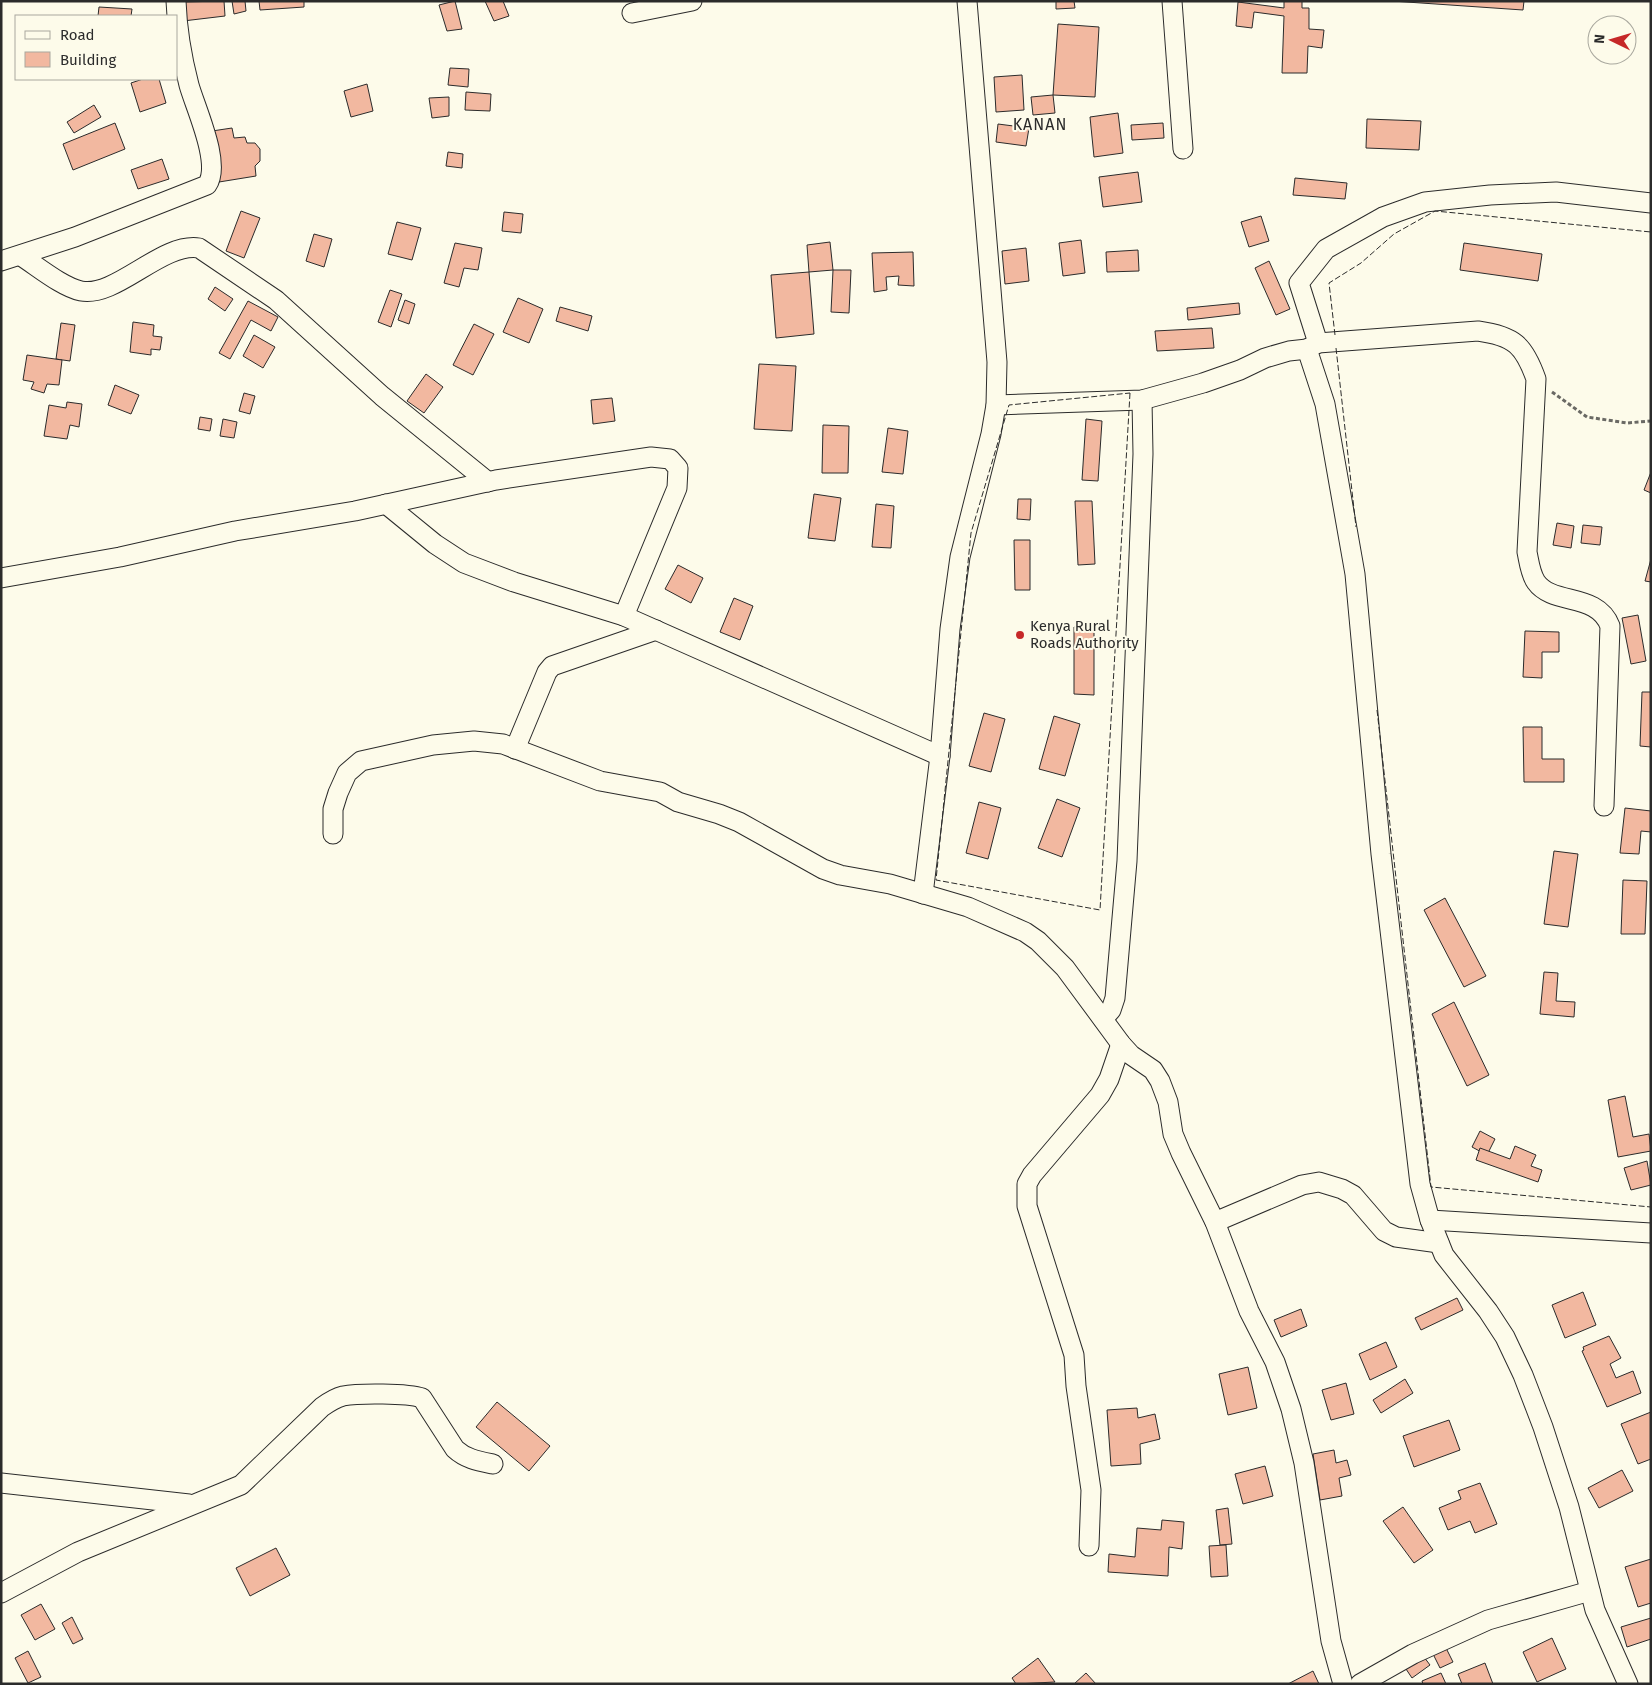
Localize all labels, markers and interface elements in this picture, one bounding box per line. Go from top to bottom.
legend [15,15,178,80]
north arrow [1587,15,1637,65]
text: Road [60,26,95,44]
text: N [1591,34,1608,44]
text: Building [60,51,116,69]
district label: KANAN [1013,115,1067,134]
place label: Kenya Rural Roads Authority [1030,617,1139,652]
marker: Kenya Rural Roads Authority [1014,629,1026,641]

